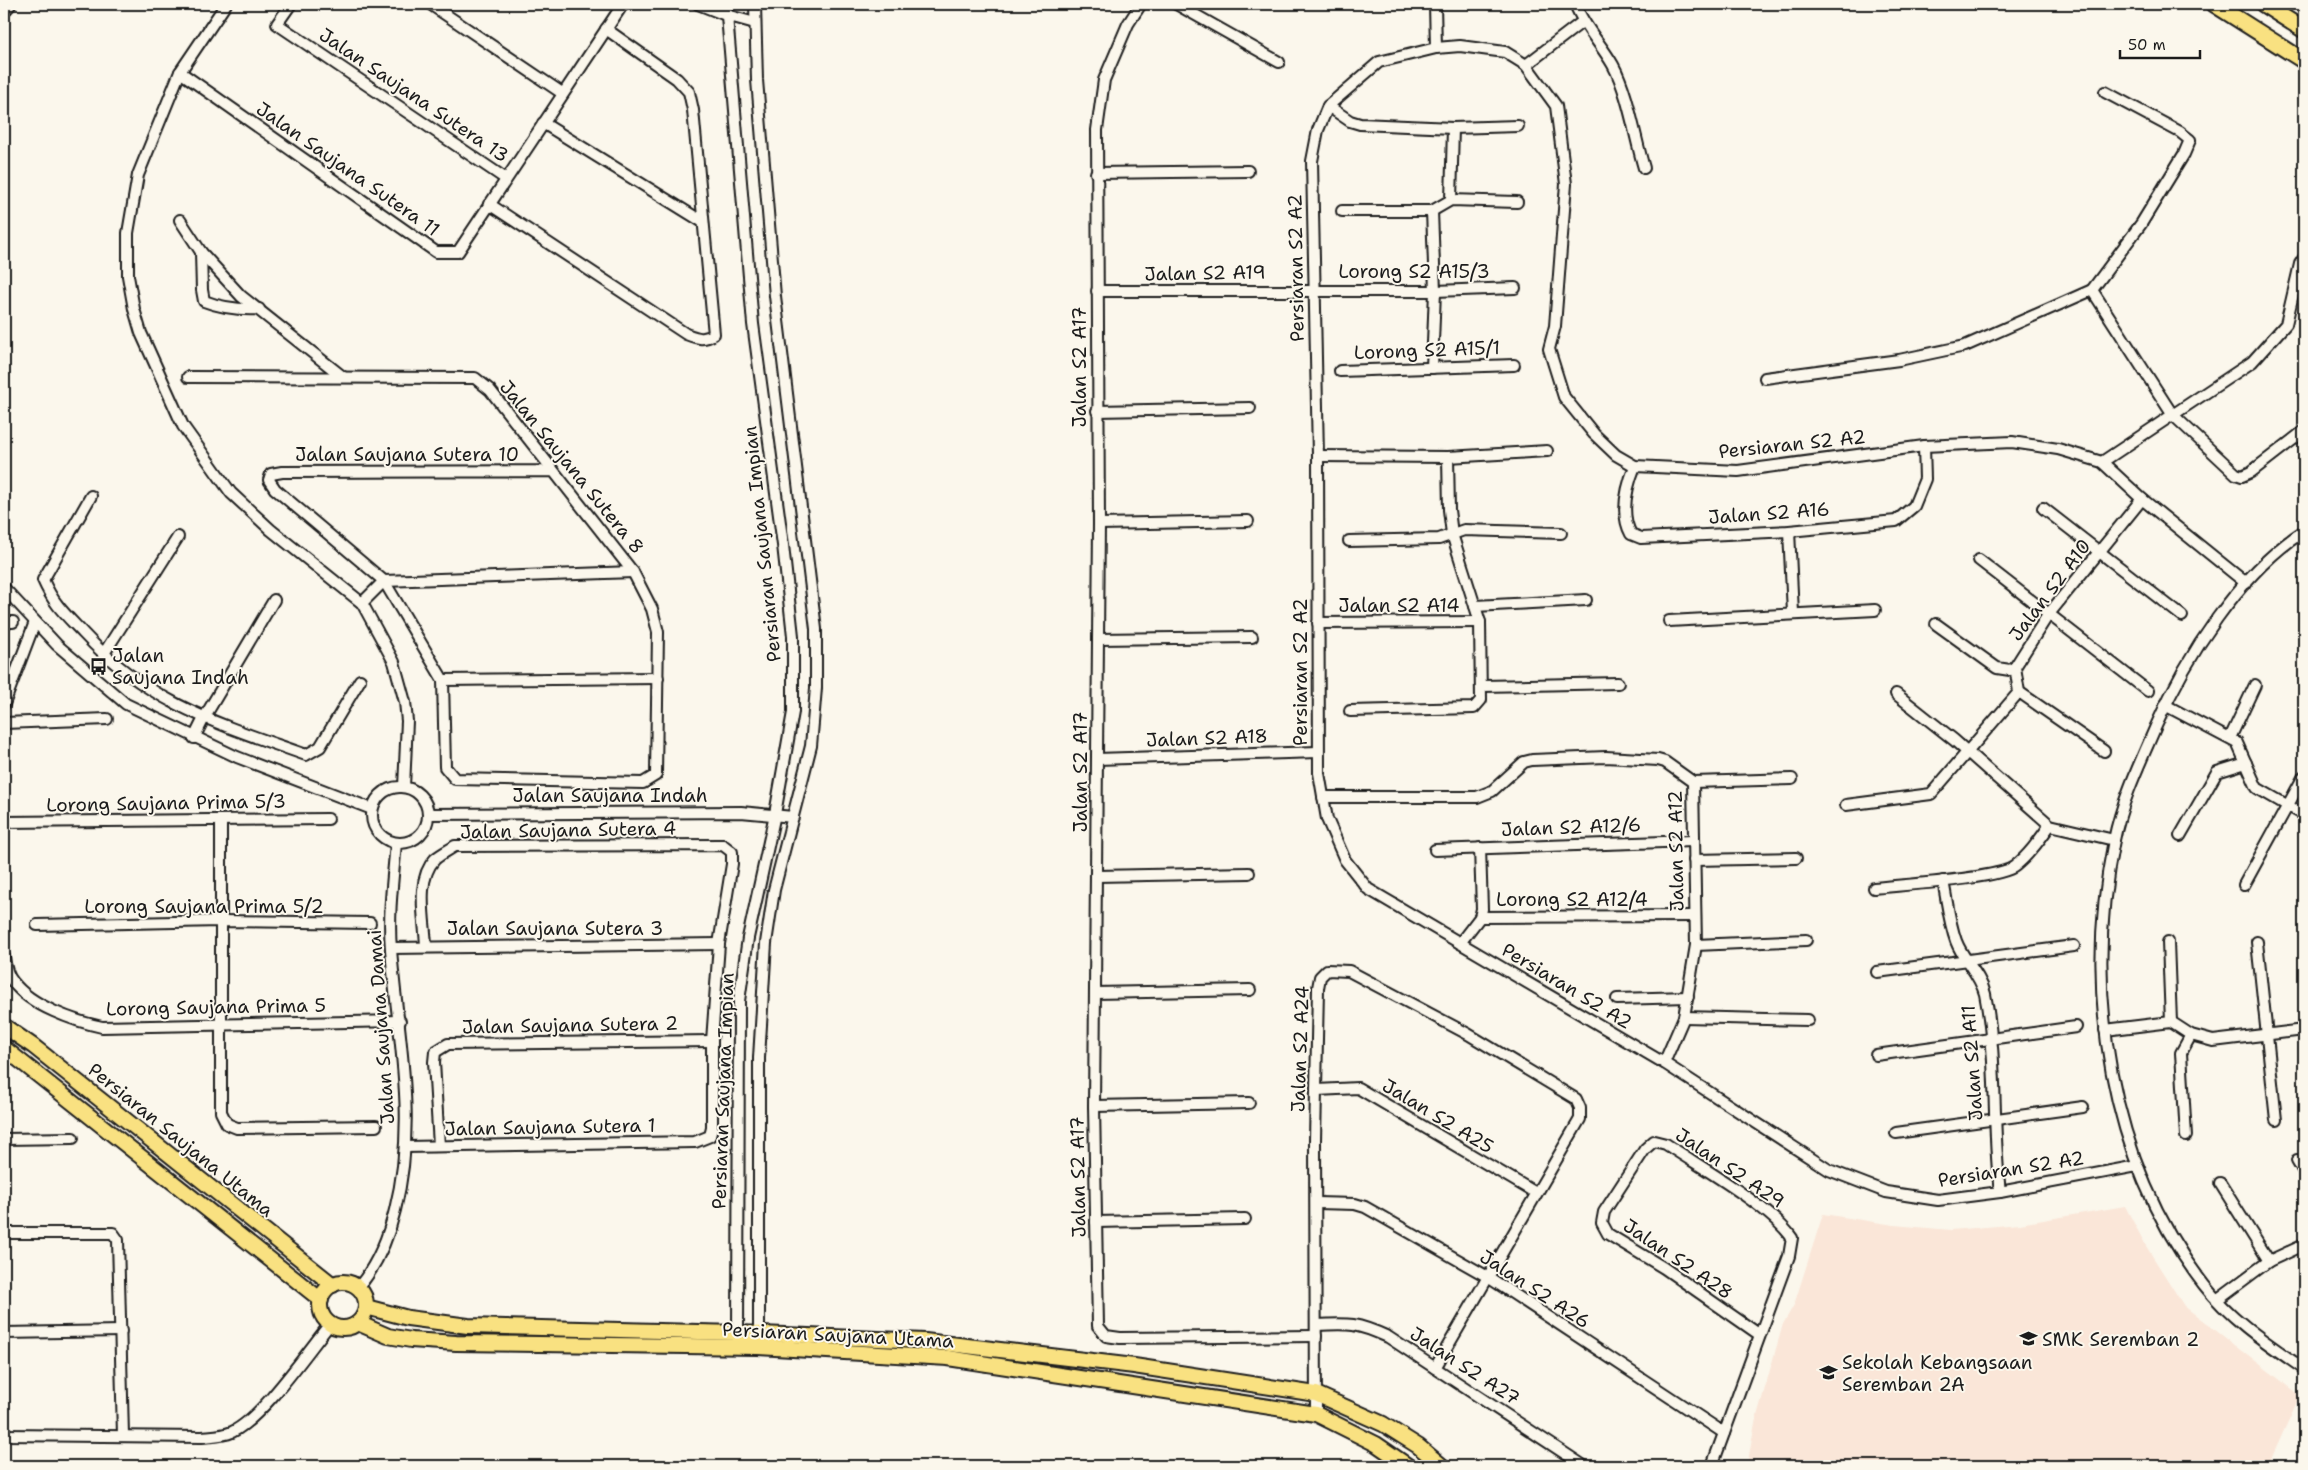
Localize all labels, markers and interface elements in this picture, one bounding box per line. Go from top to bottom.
street label: Jalan Saujana Sutera 13 [314,22,514,168]
scale bar [2120,28,2200,60]
text: 50 m [2128,35,2166,55]
street label: Jalan Saujana Sutera 11 [251,96,445,242]
street label: Persiaran S2 A2 [1282,194,1310,342]
street label: Jalan S2 A19 [1144,259,1266,287]
street label: Lorong S2 A15/3 [1338,259,1490,284]
street label: Jalan S2 A17 [1067,306,1092,428]
street label: Lorong S2 A15/1 [1353,335,1501,365]
street label: Jalan Saujana Sutera 8 [494,375,650,559]
street label: Persiaran S2 A2 [1717,424,1867,464]
street label: Persiaran Saujana Impian [737,425,787,663]
street label: Jalan Saujana Sutera 10 [295,442,519,467]
street label: Jalan S2 A16 [1708,496,1830,530]
street label: Jalan S2 A10 [2003,534,2097,646]
street label: Jalan S2 A14 [1338,593,1460,618]
street label: Persiaran S2 A2 [1288,598,1313,746]
place label: Jalan Saujana Indah [112,643,249,690]
bus stop icon: Jalan Saujana Indah [88,656,108,676]
street label: Jalan S2 A17 [1068,711,1093,833]
street label: Jalan S2 A18 [1146,723,1268,753]
street label: Jalan Saujana Indah [512,783,708,808]
street label: Lorong Saujana Prima 5/3 [46,788,286,818]
street label: Jalan S2 A12 [1662,790,1690,912]
street label: Jalan S2 A12/6 [1501,812,1641,842]
street label: Jalan Saujana Sutera 4 [460,816,676,844]
street label: Lorong S2 A12/4 [1496,887,1648,912]
street label: Lorong Saujana Prima 5/2 [84,894,324,919]
street label: Jalan Saujana Sutera 3 [447,916,663,941]
street label: Jalan Saujana Damai [362,929,400,1125]
street label: Persiaran S2 A2 [1497,937,1637,1035]
street label: Persiaran Saujana Impian [706,972,740,1210]
street label: Jalan S2 A24 [1285,985,1315,1113]
street label: Lorong Saujana Prima 5 [106,993,326,1021]
street label: Jalan S2 A11 [1955,1004,1989,1122]
street label: Jalan Saujana Sutera 2 [462,1011,678,1039]
street label: Persiaran Saujana Utama [83,1057,279,1223]
street label: Jalan S2 A25 [1378,1073,1498,1159]
street label: Jalan Saujana Sutera 1 [444,1113,656,1141]
street label: Jalan S2 A17 [1064,1116,1092,1238]
street label: Jalan S2 A29 [1671,1122,1789,1214]
street label: Persiaran S2 A2 [1936,1145,2086,1193]
street label: Jalan S2 A28 [1618,1213,1738,1305]
street label: Jalan S2 A26 [1475,1244,1595,1334]
street label: Persiaran Saujana Utama [722,1316,955,1354]
street label: Jalan S2 A27 [1405,1321,1525,1411]
place label: SMK Seremban 2 [2042,1327,2199,1352]
school or university icon: SMK Seremban 2 [2018,1329,2038,1349]
place label: Sekolah Kebangsaan Seremban 2A [1842,1350,2032,1397]
school or university icon: Sekolah Kebangsaan Seremban 2A [1818,1363,1838,1383]

